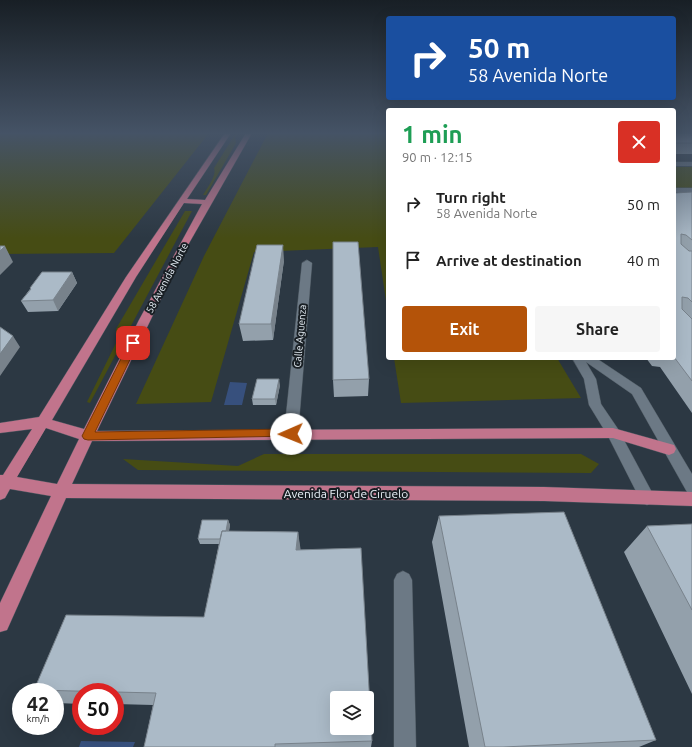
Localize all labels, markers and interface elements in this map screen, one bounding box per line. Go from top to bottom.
icon: right [402,32,454,84]
text: 50 m [468,32,530,63]
text: 58 Avenida Norte [468,65,608,85]
text: 1 min [402,121,463,148]
button: close [618,121,660,163]
text: 90 m · 12:15 [402,150,473,164]
text: Turn right [436,189,506,206]
icon: right [402,193,424,215]
text: 50 m [627,196,660,213]
text: 58 Avenida Norte [436,206,537,220]
street label: 58 Avenida Norte [144,241,190,315]
icon: arrive [402,249,424,271]
text: Arrive at destination [436,252,582,269]
text: 40 m [627,252,660,269]
street label: Calle Aguenza [292,304,308,368]
button: Exit [402,306,527,352]
button: Share [535,306,660,352]
pin [116,326,150,360]
icon: arrive [122,332,144,354]
position arrow [270,413,312,455]
street label: Avenida Flor de Ciruelo [284,487,408,500]
speed limit sign: 50 [72,683,124,735]
map controls [330,691,374,735]
button: layers [330,691,374,735]
text: 42 [27,692,49,715]
text: km/h [26,713,50,724]

